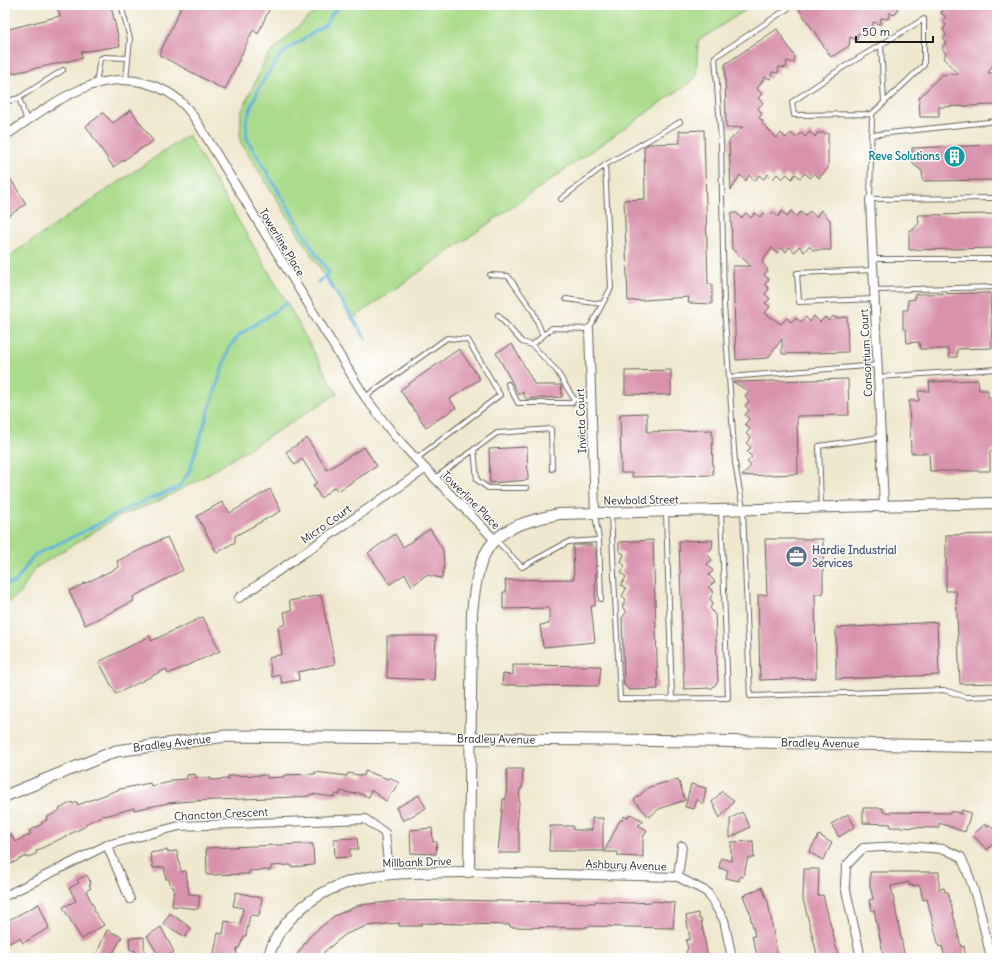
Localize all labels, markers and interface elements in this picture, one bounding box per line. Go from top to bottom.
scale bar [856,18,933,44]
text: 50 m [862,24,891,39]
building icon: Reve Solutions [942,143,968,169]
place label: Reve Solutions [869,149,940,163]
street label: Towerline Place [256,205,308,279]
street label: Consortium Court [857,308,875,397]
street label: Invicta Court [573,388,589,454]
street label: Towerline Place [439,468,503,532]
street label: Newbold Street [603,492,679,508]
street label: Micro Court [298,501,354,546]
office icon: Hardie Industrial Services [784,543,810,569]
place label: Hardie Industrial Services [812,543,896,570]
street label: Bradley Avenue [132,731,212,755]
street label: Bradley Avenue [457,731,535,747]
street label: Bradley Avenue [781,735,859,751]
street label: Chancton Crescent [174,805,269,823]
street label: Millbank Drive [382,854,452,870]
street label: Ashbury Avenue [585,857,667,873]

